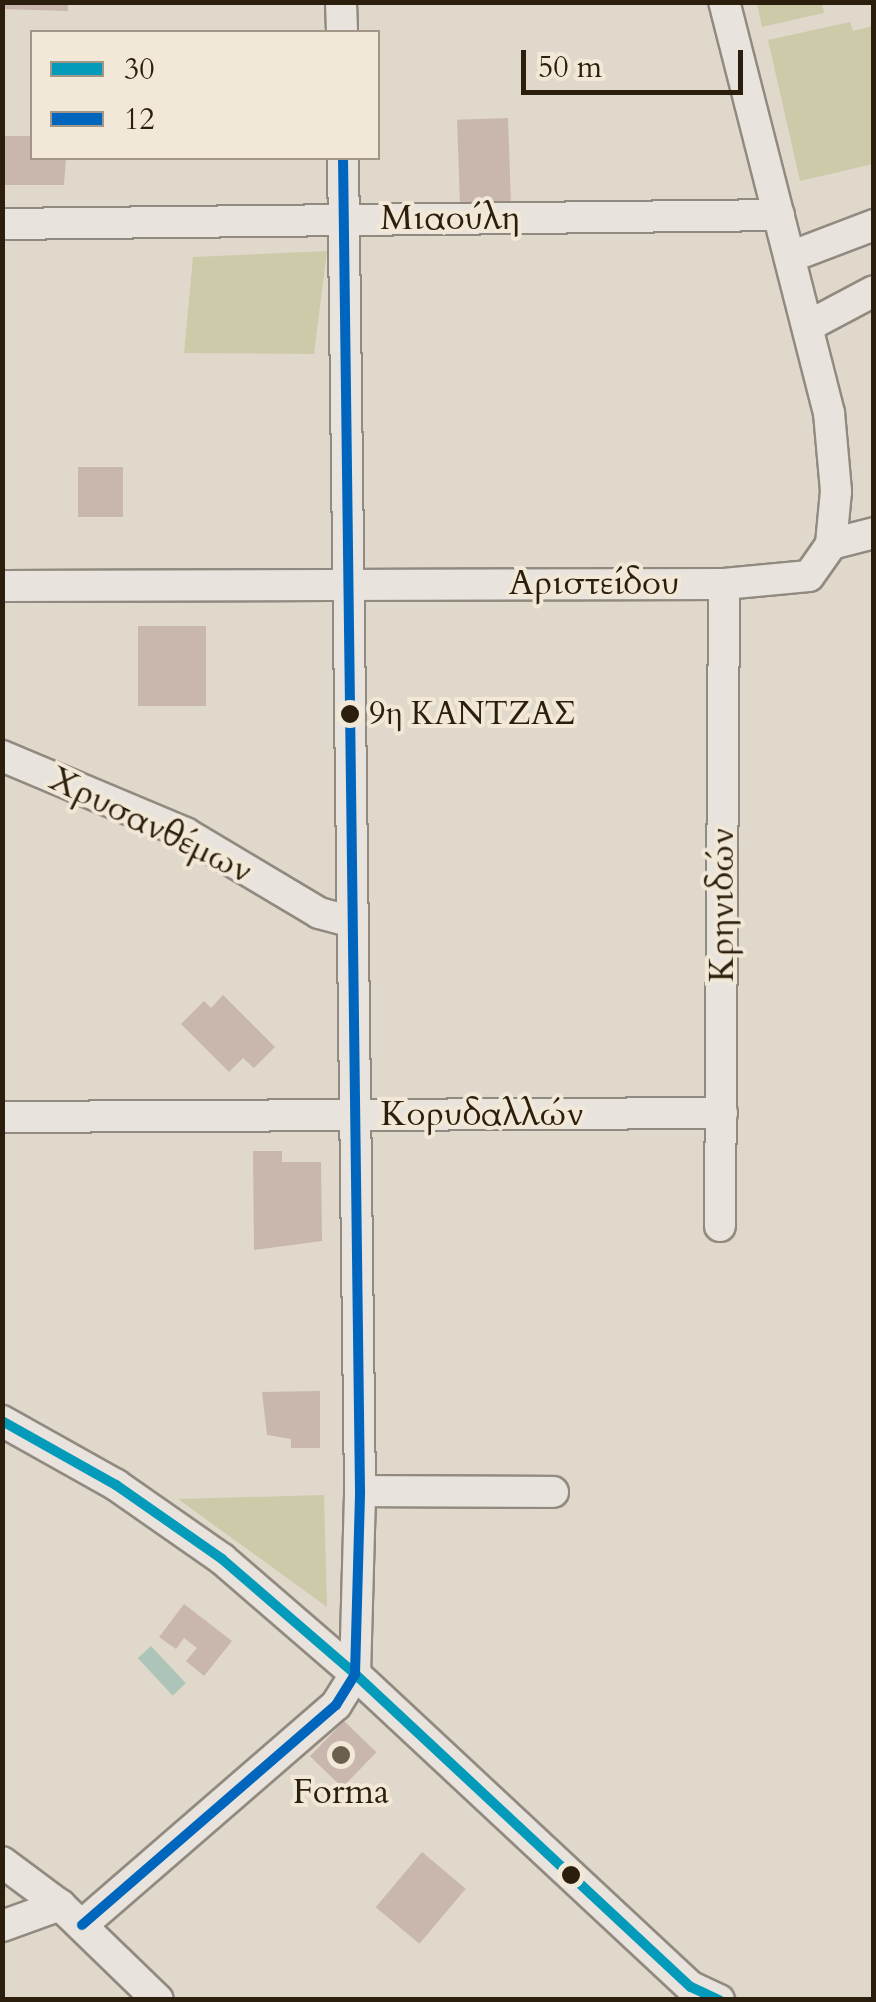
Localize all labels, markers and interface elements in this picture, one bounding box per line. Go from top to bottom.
legend [30,30,380,160]
scale bar [526,30,748,92]
text: 50 m [538,47,602,88]
text: 30 [124,49,155,90]
text: 12 [124,99,155,140]
street label: Μιαούλη [380,197,520,239]
street label: Αριστείδου [509,562,679,604]
place label: 9η ΚΑΝΤΖΑΣ [369,695,576,733]
marker: 9η ΚΑΝΤΖΑΣ [340,704,360,724]
street label: Χρυσανθέμων [43,758,259,892]
street label: Kρηνιδών [701,828,743,982]
street label: Κορυδαλλών [380,1093,584,1135]
marker: Forma [330,1744,352,1766]
place label: Forma [293,1771,389,1813]
unlabelled marker [561,1865,581,1885]

